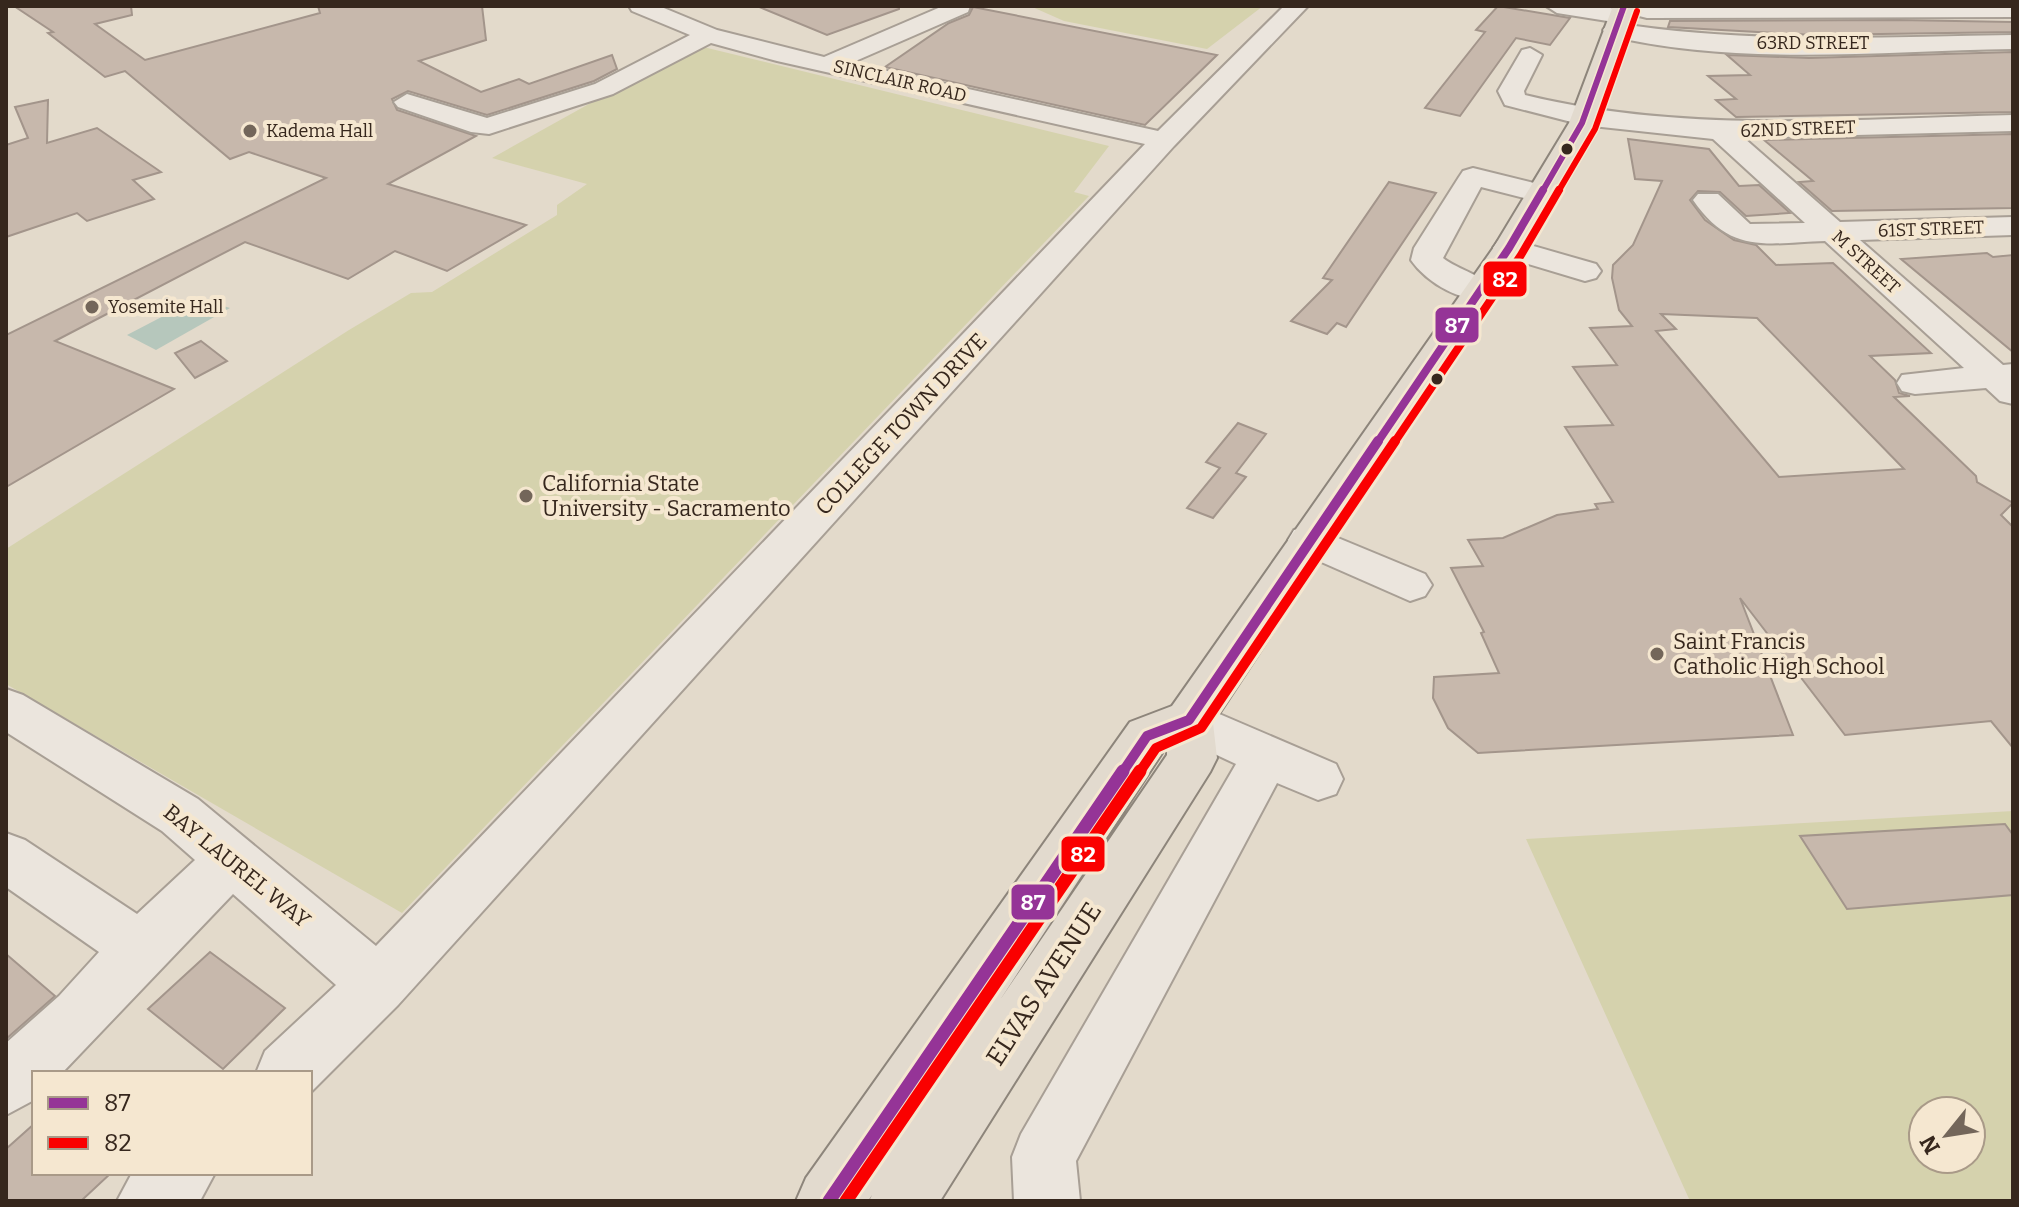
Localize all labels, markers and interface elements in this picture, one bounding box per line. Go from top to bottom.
street label: 63RD STREET [1757,32,1870,54]
street label: SINCLAIR ROAD [831,55,969,107]
street label: 62ND STREET [1740,116,1856,142]
place label: Kadema Hall [266,120,373,142]
marker: Kadema Hall [241,122,259,140]
unlabelled marker [1559,141,1575,157]
street label: 61ST STREET [1877,216,1985,242]
street label: M STREET [1827,226,1905,299]
line badge: 82 [1482,260,1528,298]
text: 82 [1492,266,1518,293]
place label: Yosemite Hall [108,296,224,318]
marker: Yosemite Hall [83,298,101,316]
line badge: 87 [1434,306,1480,344]
text: 87 [1444,312,1470,339]
street label: COLLEGE TOWN DRIVE [810,327,992,521]
unlabelled marker [1429,371,1445,387]
place label: California State University - Sacramento [542,470,791,522]
marker: California State University - Sacramento [517,487,535,505]
place label: Saint Francis Catholic High School [1673,628,1885,680]
marker: Saint Francis Catholic High School [1648,645,1666,663]
street label: BAY LAUREL WAY [158,799,317,934]
line badge: 82 [1060,835,1106,873]
text: 82 [1070,841,1096,868]
line badge: 87 [1010,883,1056,921]
text: 87 [1020,889,1046,916]
street label: ELVAS AVENUE [980,897,1108,1071]
legend [32,1071,312,1175]
text: 87 [104,1089,130,1117]
north arrow [1907,1095,1987,1175]
text: 82 [104,1129,131,1157]
text: N [1914,1131,1946,1159]

